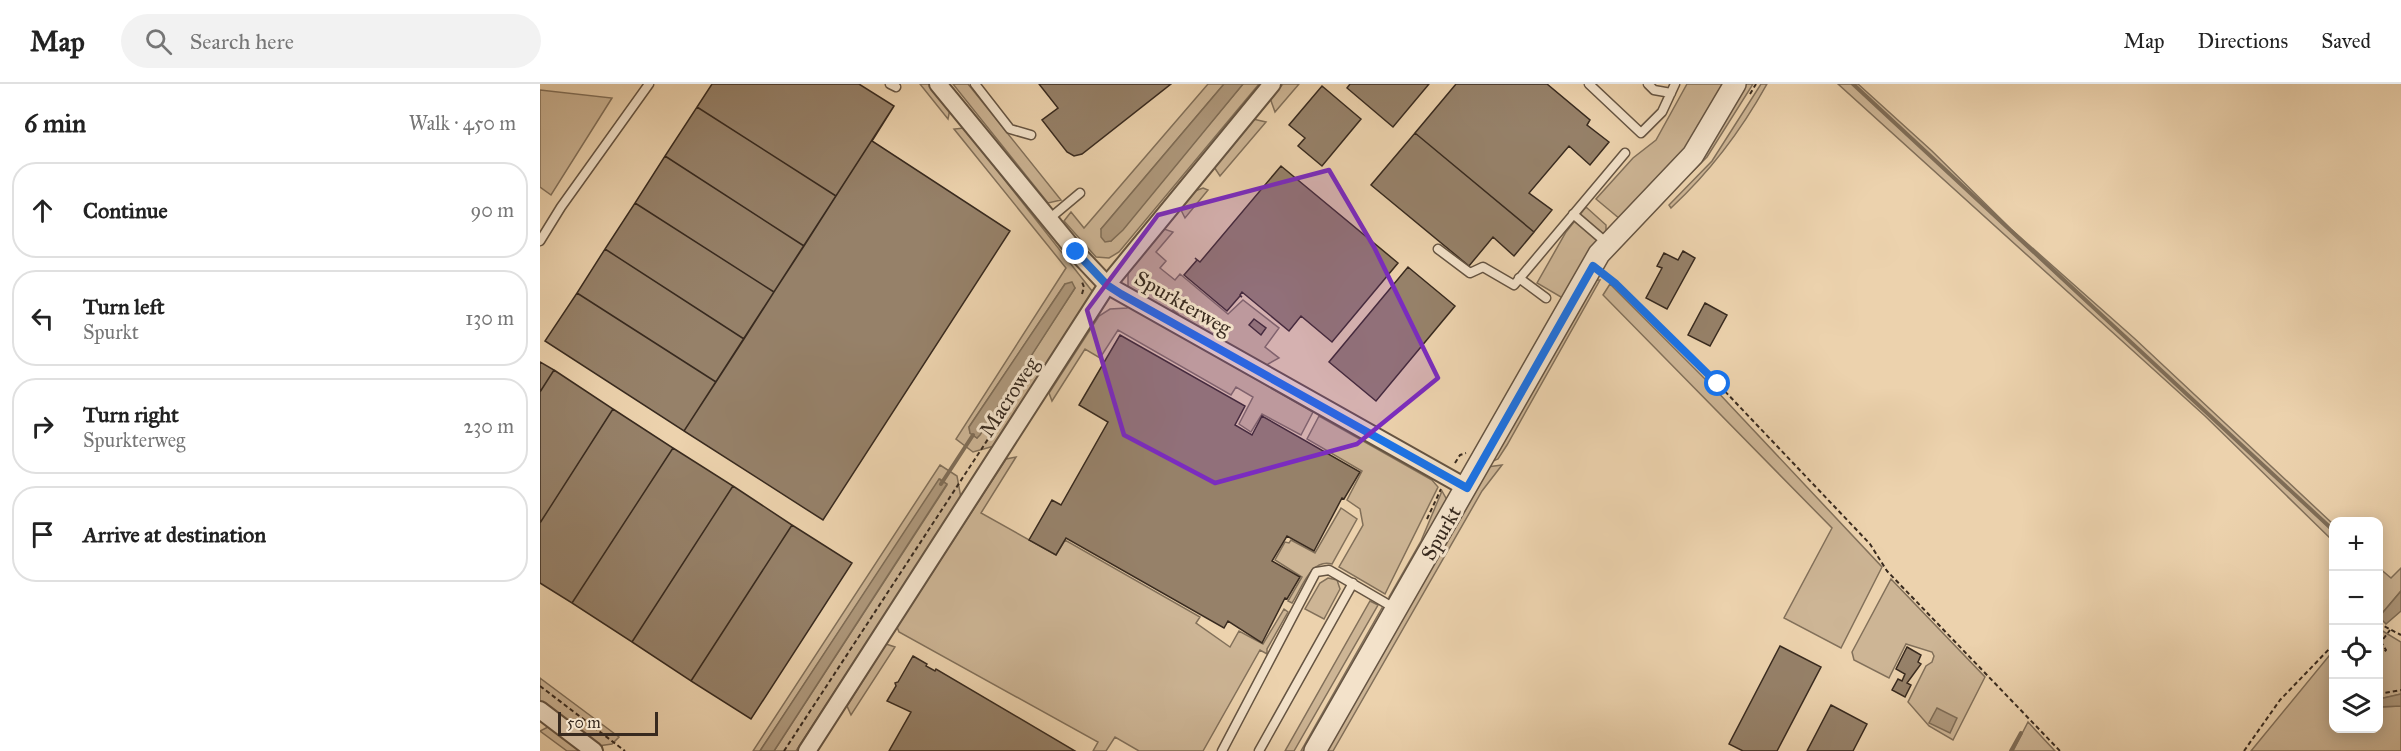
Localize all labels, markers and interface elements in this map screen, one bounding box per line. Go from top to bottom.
search box [121,14,541,68]
text: Map [30,24,85,59]
icon: search [142,25,175,58]
text: Search here [190,28,294,55]
text: Map [2124,28,2165,54]
text: Directions [2198,28,2288,54]
text: Saved [2321,28,2371,54]
text: 6 min [24,107,86,139]
text: Walk · 450 m [409,111,516,135]
icon: ahead [26,194,59,227]
text: Continue [83,197,168,224]
text: 90 m [471,198,514,222]
route end [1062,238,1088,264]
street label: Spurkterweg [1130,265,1236,341]
text: Turn left [83,293,165,320]
icon: left [26,302,59,335]
text: 130 m [465,306,514,330]
text: Spurkt [83,320,139,344]
street label: Macroweg [974,352,1044,442]
route start [1704,370,1730,396]
text: Turn right [83,401,179,428]
icon: right [26,410,59,443]
text: 230 m [463,414,514,438]
text: Spurkterweg [83,428,185,452]
street label: Spurkt [1415,501,1467,565]
map controls [2329,517,2383,733]
button: + [2329,517,2383,571]
icon: arrive [26,518,59,551]
text: Arrive at destination [83,521,266,548]
button: − [2329,571,2383,625]
button: locate [2329,625,2383,679]
button: layers [2329,679,2383,733]
scale bar [558,709,658,736]
text: 50 m [567,713,601,732]

